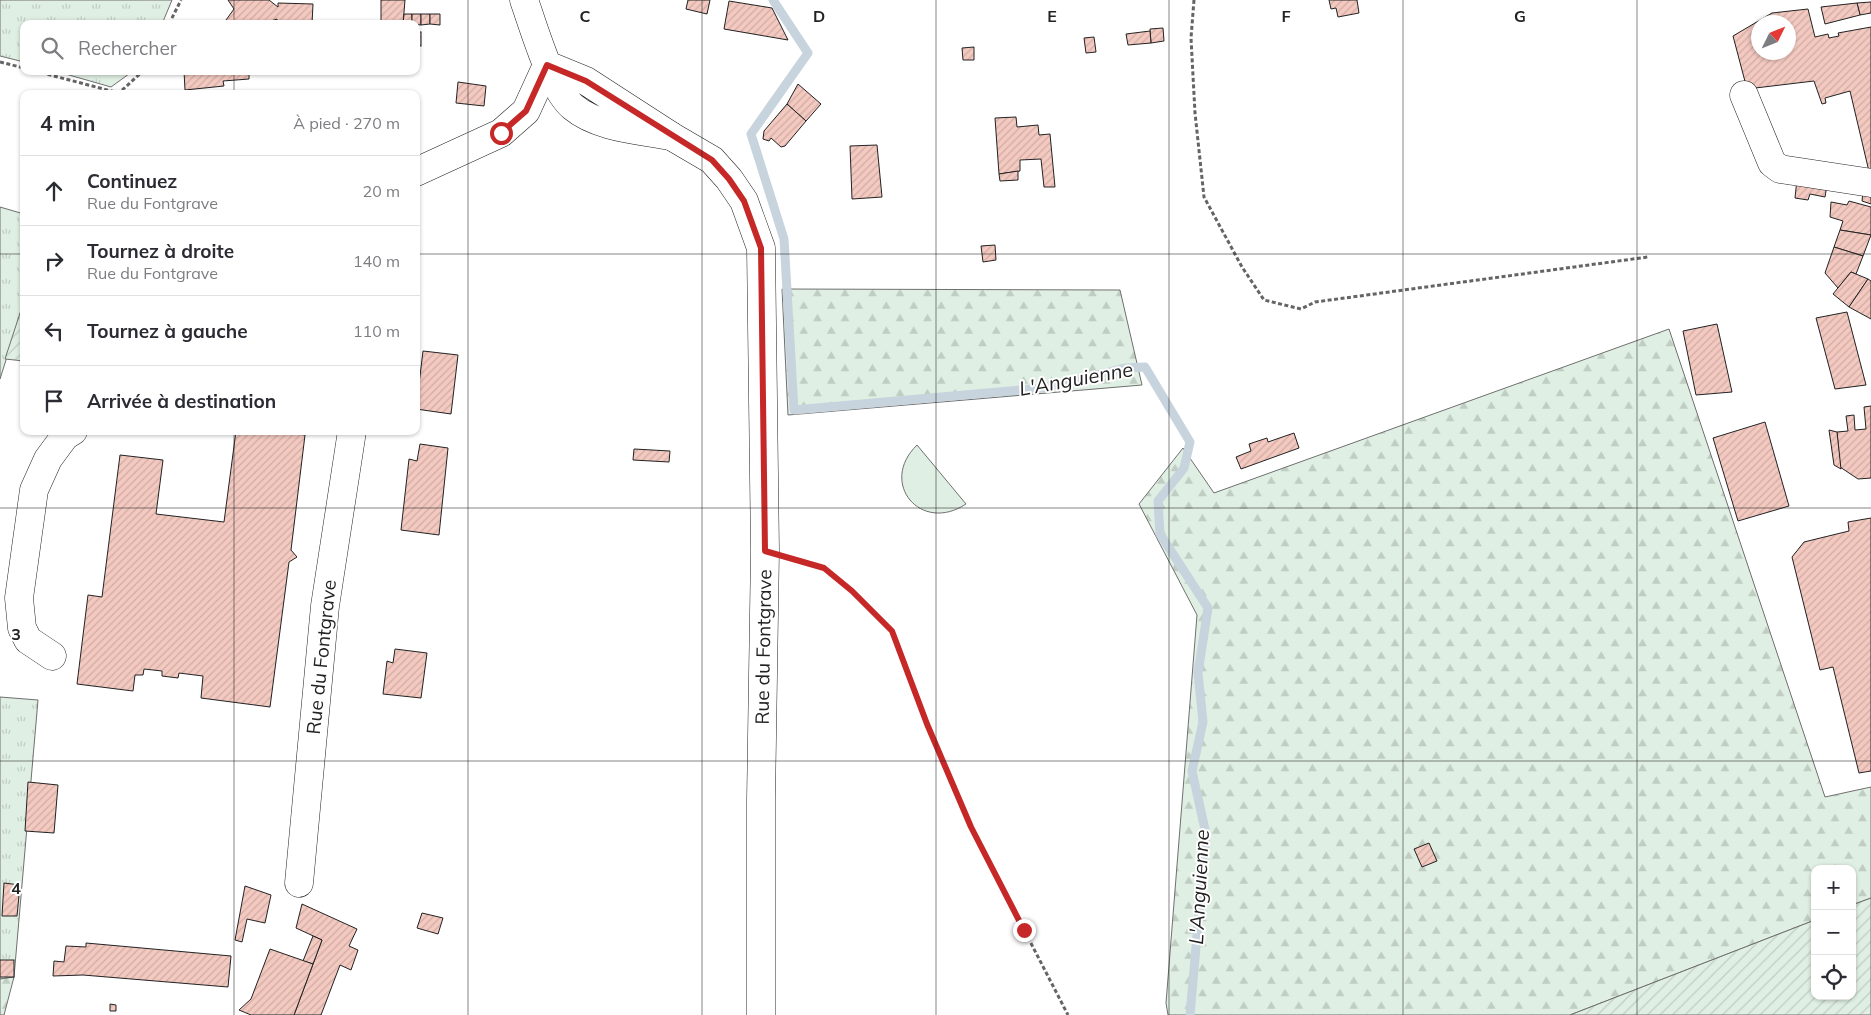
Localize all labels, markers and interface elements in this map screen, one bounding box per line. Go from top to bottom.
text: C [580,6,591,26]
text: D [813,6,825,26]
text: E [1047,6,1057,26]
text: F [1281,6,1291,26]
text: G [1514,6,1526,26]
north arrow [1751,15,1796,60]
search box [20,20,420,75]
icon: search [38,34,66,62]
text: Rechercher [78,36,177,60]
text: 4 min [40,110,95,136]
text: À pied · 270 m [293,113,400,133]
route start [490,122,513,145]
text: Continuez [87,169,177,193]
icon: ahead [40,177,68,205]
text: 20 m [363,181,400,201]
text: Rue du Fontgrave [87,193,218,213]
text: Tournez à droite [87,239,234,263]
icon: right [40,247,68,275]
text: 140 m [353,251,400,271]
text: Rue du Fontgrave [87,263,218,283]
icon: left [40,317,68,345]
text: Tournez à gauche [87,319,248,343]
text: 110 m [353,321,400,341]
water label: L'Anguienne [1017,356,1135,401]
icon: arrive [40,387,68,415]
text: Arrivée à destination [87,389,276,413]
street label: Rue du Fontgrave [750,569,776,725]
street label: Rue du Fontgrave [301,578,341,736]
text: 3 [11,624,21,644]
water label: L'Anguienne [1183,829,1214,945]
map controls [1811,865,1856,1000]
button: + [1811,865,1856,910]
text: 4 [11,878,21,898]
button: − [1811,910,1856,955]
route end [1013,919,1036,942]
button: locate [1811,955,1856,1000]

